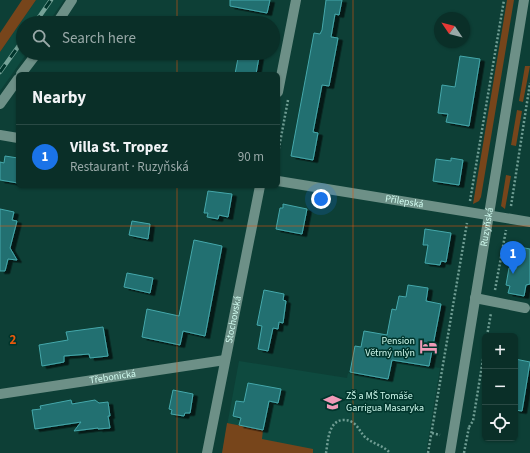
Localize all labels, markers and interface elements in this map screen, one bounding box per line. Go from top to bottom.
north arrow [434,12,470,48]
search box [16,16,280,60]
icon: search [30,27,52,49]
text: Search here [62,28,136,49]
text: Nearby [32,86,86,110]
text: Villa St. Tropez [70,137,168,158]
text: 1 [42,148,48,166]
text: 90 m [238,148,264,166]
text: Restaurant · Ruzyňská [70,158,189,176]
your location [311,189,331,209]
street label: Přílepská [384,192,425,212]
street label: Ruzyňská [477,206,497,248]
pin: 1 [500,241,526,274]
street label: Stochovská [222,295,245,344]
text: 2 [10,331,17,349]
map controls [482,333,518,441]
button: + [482,333,518,369]
place label: Pension Větrný mlýn [365,334,415,360]
hotel icon: Pension Větrný mlýn [418,337,438,357]
street label: Třebonická [89,367,137,387]
button: − [482,369,518,405]
place label: ZŠ a MŠ Tomáše Garrigua Masaryka [346,389,424,415]
school or university icon: ZŠ a MŠ Tomáše Garrigua Masaryka [323,392,343,412]
button: locate [482,405,518,441]

